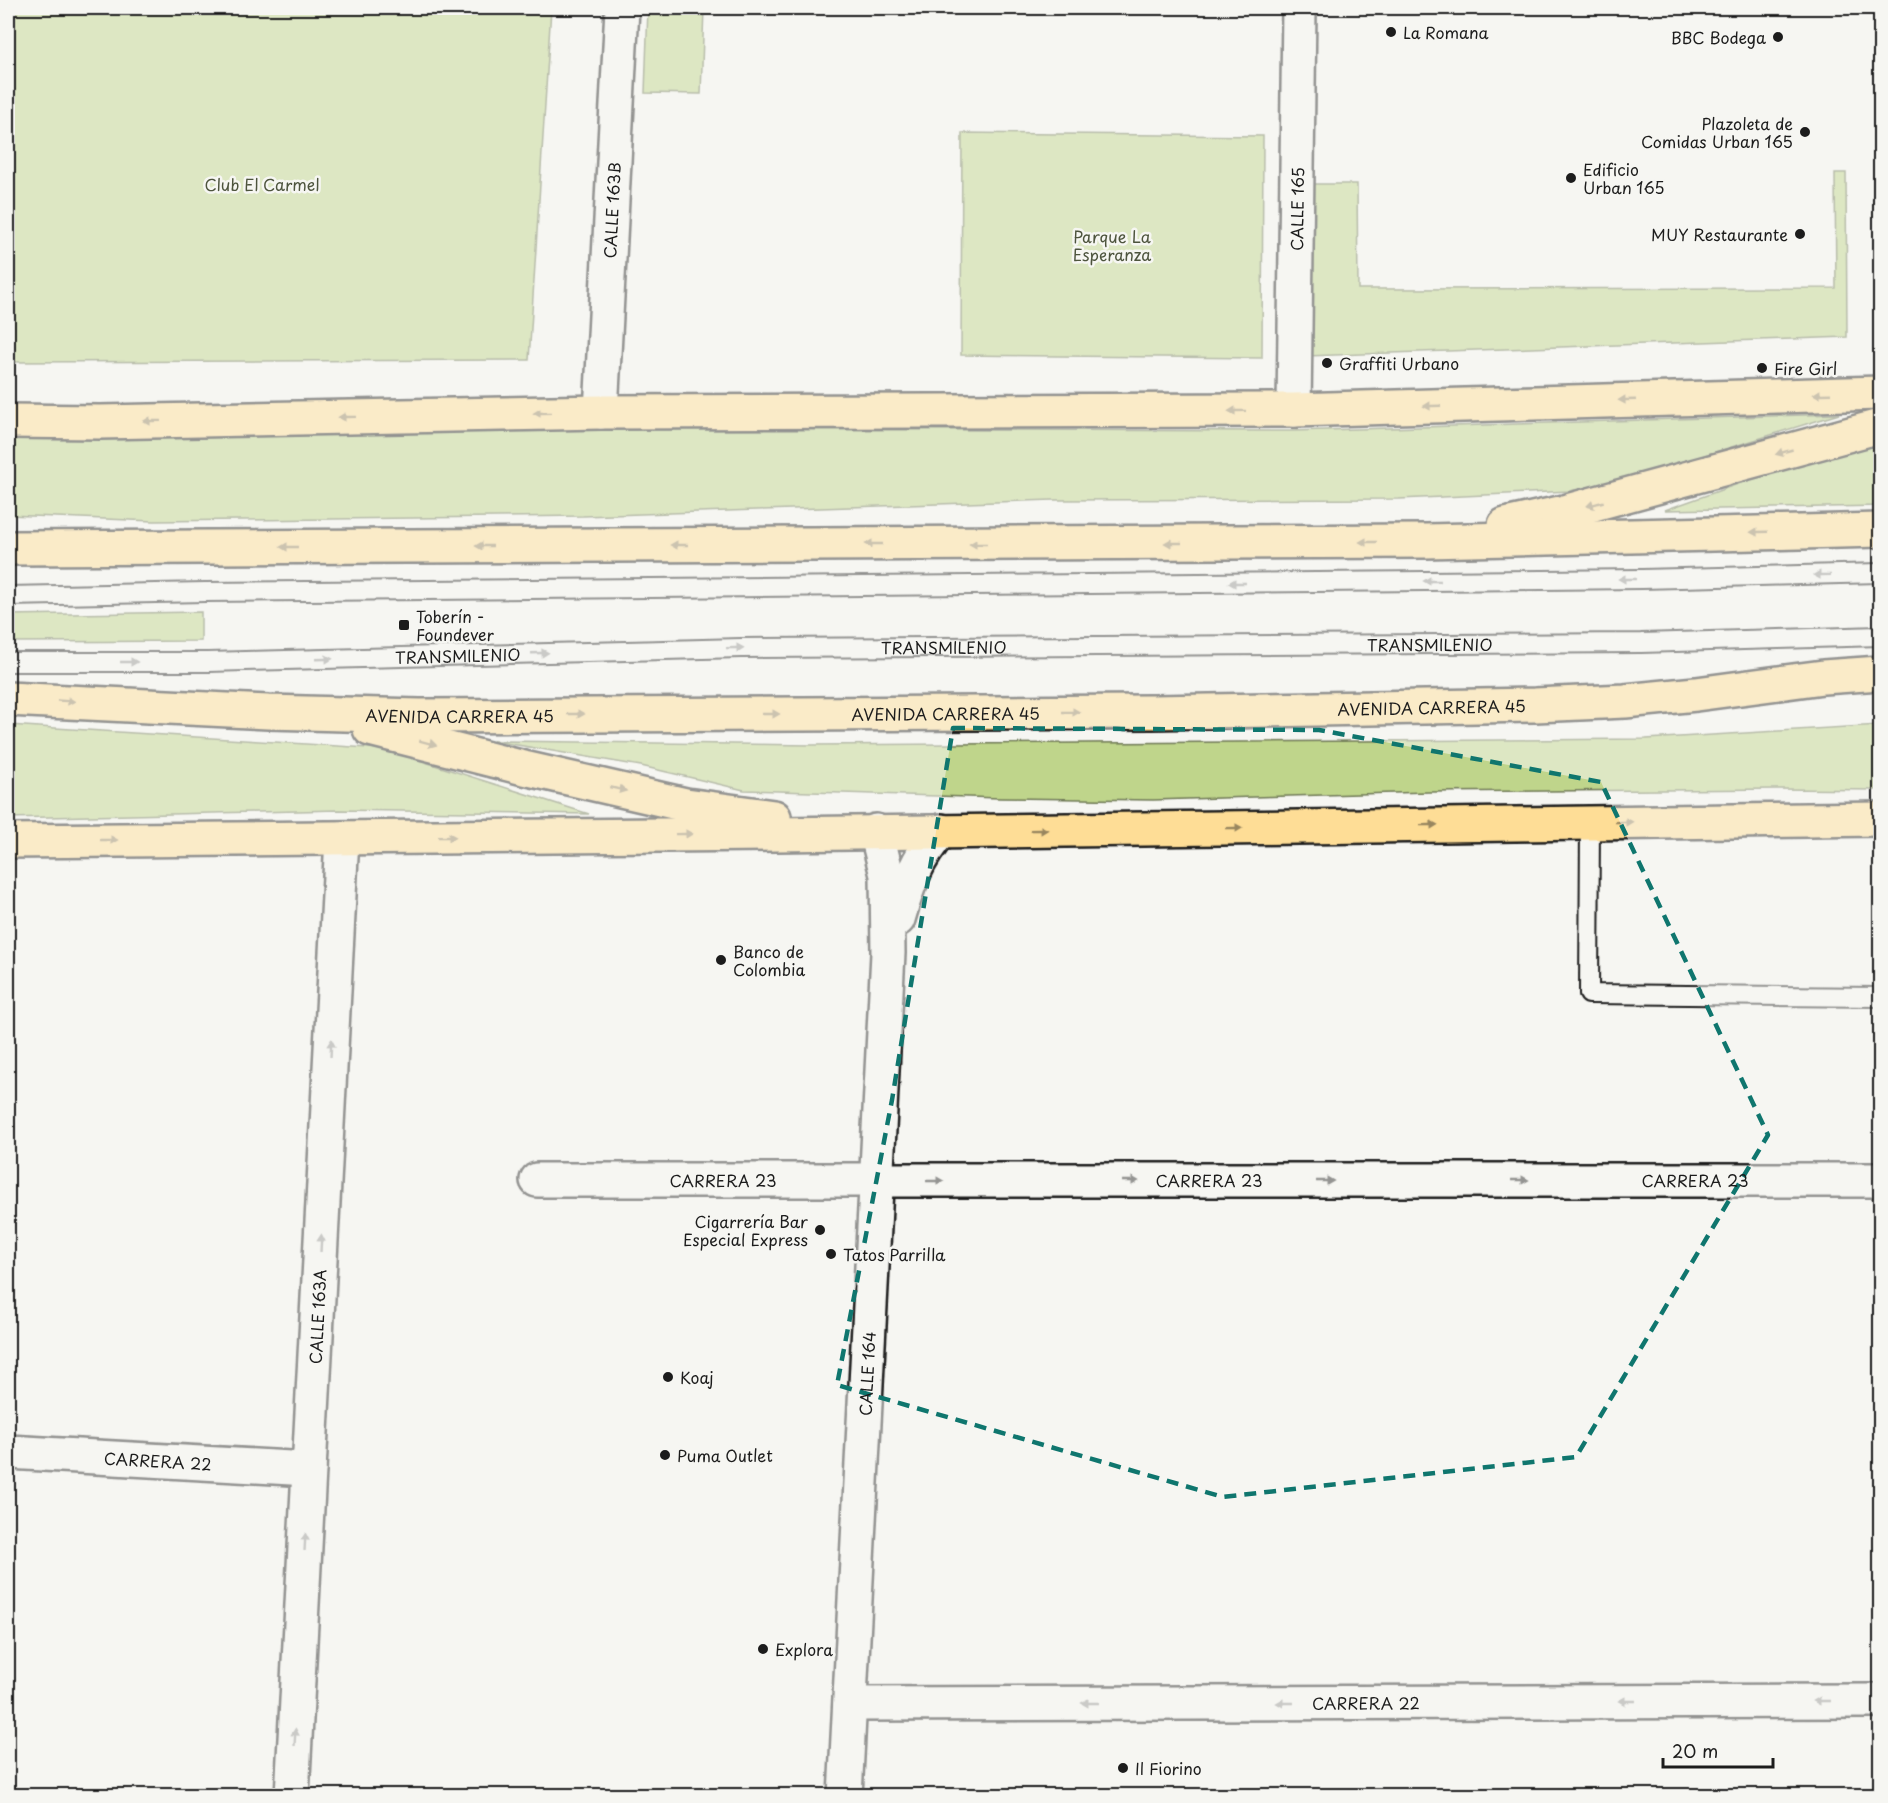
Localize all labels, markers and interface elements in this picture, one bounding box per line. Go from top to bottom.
place label: La Romana [1403,20,1489,44]
marker: La Romana [1384,25,1398,39]
place label: BBC Bodega [1671,25,1766,49]
marker: BBC Bodega [1771,30,1785,44]
place label: Plazoleta de Comidas Urban 165 [1641,111,1793,153]
marker: Plazoleta de Comidas Urban 165 [1798,125,1812,139]
place label: Edificio Urban 165 [1583,157,1665,199]
street label: CALLE 163B [597,161,626,259]
street label: CALLE 165 [1284,167,1309,251]
marker: Edificio Urban 165 [1564,171,1578,185]
park label: Club El Carmel [204,172,320,196]
place label: MUY Restaurante [1651,222,1788,246]
park label: Parque La Esperanza [1073,224,1151,266]
marker: MUY Restaurante [1793,227,1807,241]
place label: Graffiti Urbano [1339,351,1459,375]
marker: Graffiti Urbano [1320,356,1334,370]
place label: Fire Girl [1774,356,1837,380]
marker: Fire Girl [1755,361,1769,375]
one-way arrow [1813,389,1832,398]
one-way arrow [1618,395,1637,404]
one-way arrow [1423,401,1442,411]
one-way arrow [1228,406,1247,416]
one-way arrow [533,408,552,418]
one-way arrow [338,412,357,422]
one-way arrow [143,416,162,426]
one-way arrow [1774,448,1792,457]
one-way arrow [1586,500,1604,509]
one-way arrow [1750,528,1769,537]
one-way arrow [1358,537,1377,547]
one-way arrow [1163,538,1182,548]
one-way arrow [865,539,884,549]
one-way arrow [968,539,987,548]
one-way arrow [670,540,689,550]
one-way arrow [475,541,494,551]
one-way arrow [280,542,299,551]
one-way arrow [1813,570,1832,579]
one-way arrow [1618,575,1637,584]
one-way arrow [1423,576,1442,586]
one-way arrow [1228,578,1247,588]
place label: Toberín - Foundever [416,604,495,646]
marker: Toberín - Foundever [397,618,411,632]
street label: TRANSMILENIO [1367,632,1493,657]
street label: TRANSMILENIO [881,635,1007,659]
street label: TRANSMILENIO [395,642,521,669]
one-way arrow [725,643,744,653]
one-way arrow [530,649,549,658]
one-way arrow [314,655,333,664]
one-way arrow [119,657,138,667]
street label: AVENIDA CARRERA 45 [1337,693,1526,721]
one-way arrow [56,696,75,705]
street label: AVENIDA CARRERA 45 [851,701,1040,726]
street label: AVENIDA CARRERA 45 [365,703,554,728]
one-way arrow [1061,708,1080,717]
one-way arrow [566,709,585,719]
one-way arrow [761,709,780,719]
one-way arrow [420,739,438,748]
one-way arrow [609,785,627,795]
one-way arrow [1614,817,1633,827]
one-way arrow [1419,820,1438,830]
one-way arrow [1224,823,1243,833]
one-way arrow [1029,825,1048,835]
one-way arrow [675,829,694,839]
one-way arrow [438,832,457,842]
one-way arrow [99,835,118,845]
place label: Banco de Colombia [733,939,805,981]
marker: Banco de Colombia [714,953,728,967]
one-way arrow [326,1038,335,1057]
street label: CARRERA 23 [669,1168,777,1192]
street label: CARRERA 23 [1155,1168,1263,1192]
street label: CARRERA 23 [1641,1168,1749,1192]
one-way arrow [1511,1175,1530,1185]
one-way arrow [926,1176,945,1186]
one-way arrow [1121,1176,1140,1186]
one-way arrow [1316,1176,1335,1186]
place label: Cigarrería Bar Especial Express [683,1209,808,1251]
marker: Cigarrería Bar Especial Express [813,1223,827,1237]
one-way arrow [316,1233,325,1252]
place label: Tatos Parrilla [843,1242,946,1266]
marker: Tatos Parrilla [824,1247,838,1261]
street label: CALLE 163A [303,1268,331,1365]
street label: CALLE 164 [852,1331,881,1416]
place label: Koaj [680,1365,714,1389]
marker: Koaj [661,1370,675,1384]
place label: Puma Outlet [677,1443,773,1467]
street label: CARRERA 22 [103,1445,212,1475]
marker: Puma Outlet [658,1448,672,1462]
one-way arrow [301,1533,310,1552]
place label: Explora [775,1637,833,1661]
marker: Explora [756,1642,770,1656]
street label: CARRERA 22 [1312,1690,1420,1715]
one-way arrow [1813,1696,1832,1706]
one-way arrow [1618,1697,1637,1706]
one-way arrow [1081,1698,1100,1708]
one-way arrow [1276,1698,1295,1708]
one-way arrow [291,1728,300,1747]
scale bar [1663,1731,1772,1769]
text: 20 m [1672,1737,1718,1764]
place label: Il Fiorino [1135,1756,1202,1780]
marker: Il Fiorino [1116,1761,1130,1775]

